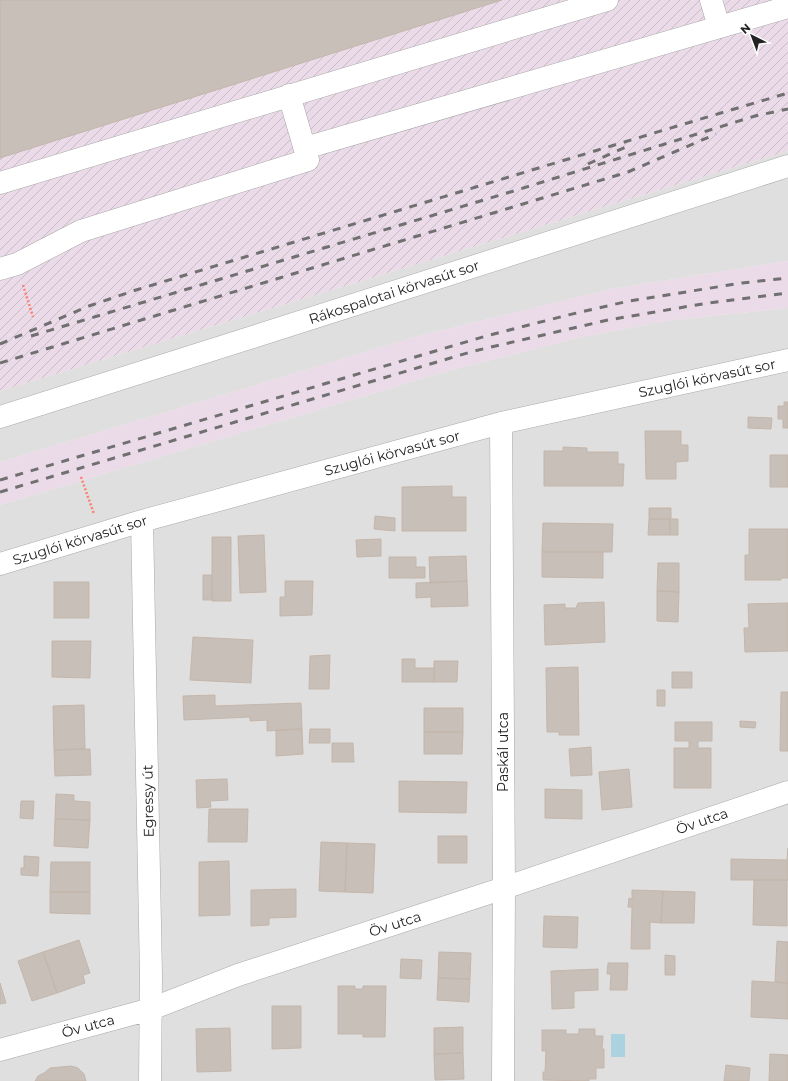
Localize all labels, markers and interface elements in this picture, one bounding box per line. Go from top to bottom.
north arrow [732,16,772,56]
text: N [737,20,753,37]
street label: Rákospalotai körvasút sor [306,256,482,328]
street label: Szuglói körvasút sor [637,355,778,401]
street label: Szuglói körvasút sor [322,426,462,480]
street label: Szuglói körvasút sor [11,511,150,569]
street label: Paskál utca [494,712,512,792]
street label: Egressy út [138,764,158,838]
street label: Öv utca [674,804,730,838]
street label: Öv utca [367,907,423,941]
street label: Öv utca [60,1010,116,1042]

